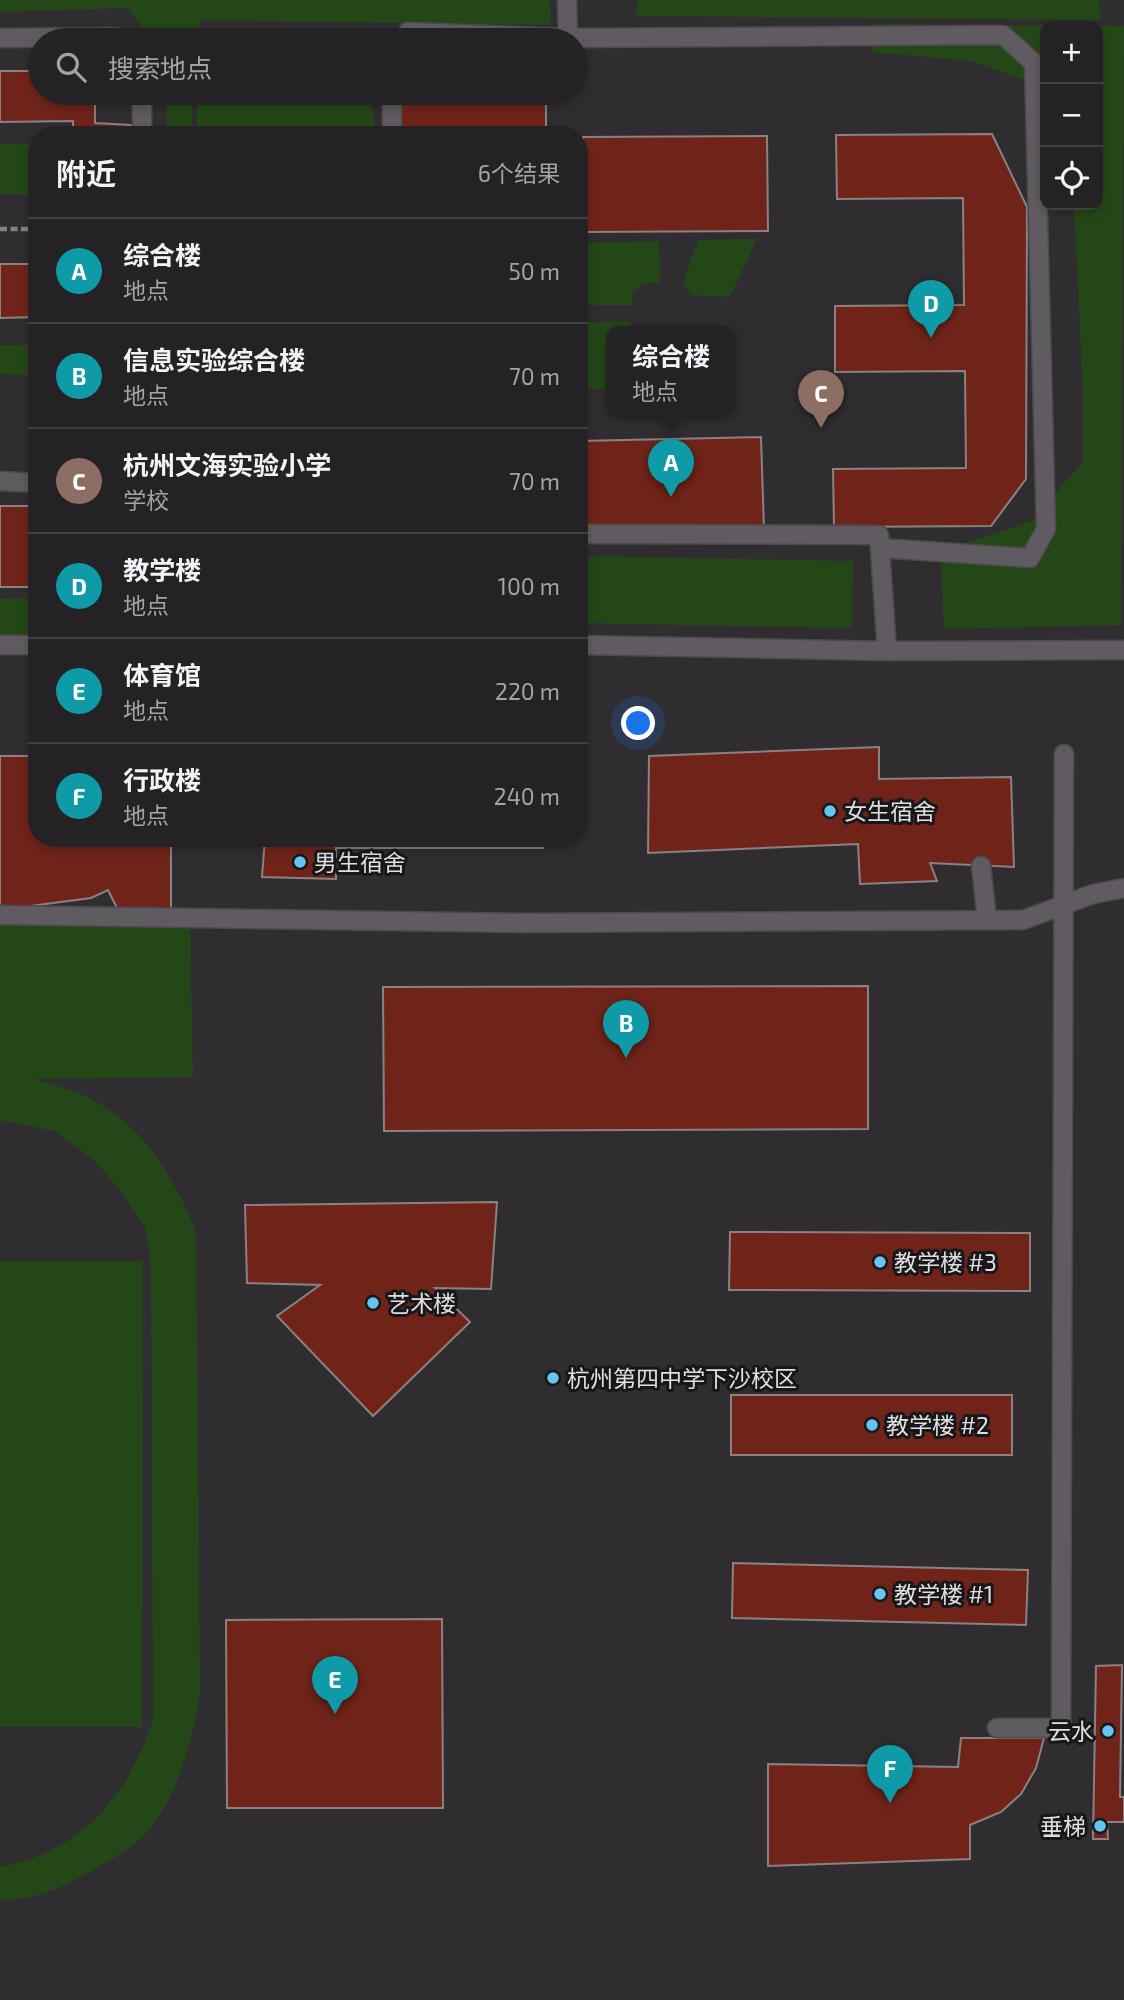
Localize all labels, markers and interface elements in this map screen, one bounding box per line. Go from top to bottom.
map controls [1040,21,1103,210]
button: + [1040,21,1103,84]
search box [28,28,588,105]
icon: search [52,48,90,86]
text: 搜索地点 [108,52,212,83]
button: − [1040,84,1103,147]
button: locate [1040,147,1103,210]
text: 附近 [56,155,116,191]
text: 6个结果 [478,159,560,187]
text: 综合楼 [123,239,201,270]
text: A [71,257,87,285]
text: 50 m [509,257,560,285]
text: 地点 [123,276,169,304]
pin: D [908,280,954,338]
popup [606,326,736,417]
text: 综合楼 [632,340,710,371]
text: 信息实验综合楼 [123,344,305,375]
text: B [72,362,86,390]
text: 70 m [509,362,560,390]
pin: C [798,370,844,428]
text: 地点 [632,377,678,405]
text: 地点 [123,381,169,409]
pin: A [648,439,694,497]
text: 杭州文海实验小学 [123,449,331,480]
text: C [72,467,86,495]
text: 70 m [509,467,560,495]
text: 学校 [123,486,169,514]
text: 教学楼 [123,554,201,585]
text: D [71,572,87,600]
text: 100 m [498,572,560,600]
text: 地点 [123,591,169,619]
text: 体育馆 [123,659,201,690]
text: E [72,677,86,705]
text: 220 m [495,677,560,705]
text: 地点 [123,696,169,724]
your location [621,706,655,740]
text: 行政楼 [123,764,201,795]
text: F [73,782,85,810]
text: 240 m [494,782,560,810]
place label: 女生宿舍 [844,797,936,825]
text: 地点 [123,801,169,829]
marker: 女生宿舍 [822,803,838,819]
place label: 男生宿舍 [314,848,406,876]
marker: 男生宿舍 [292,854,308,870]
pin: B [603,1000,649,1058]
place label: 教学楼 #3 [894,1248,997,1276]
marker: 教学楼 #3 [872,1254,888,1270]
place label: 艺术楼 [387,1289,456,1317]
marker: 艺术楼 [365,1295,381,1311]
place label: 杭州第四中学下沙校区 [567,1364,797,1392]
marker: 杭州第四中学下沙校区 [545,1370,561,1386]
place label: 教学楼 #2 [886,1411,989,1439]
marker: 教学楼 #2 [864,1417,880,1433]
place label: 教学楼 #1 [894,1580,993,1608]
marker: 教学楼 #1 [872,1586,888,1602]
pin: E [312,1656,358,1714]
place label: 云水 [1048,1717,1094,1745]
marker: 云水 [1100,1723,1116,1739]
pin: F [867,1745,913,1803]
place label: 垂梯 [1040,1812,1086,1840]
marker: 垂梯 [1092,1818,1108,1834]

